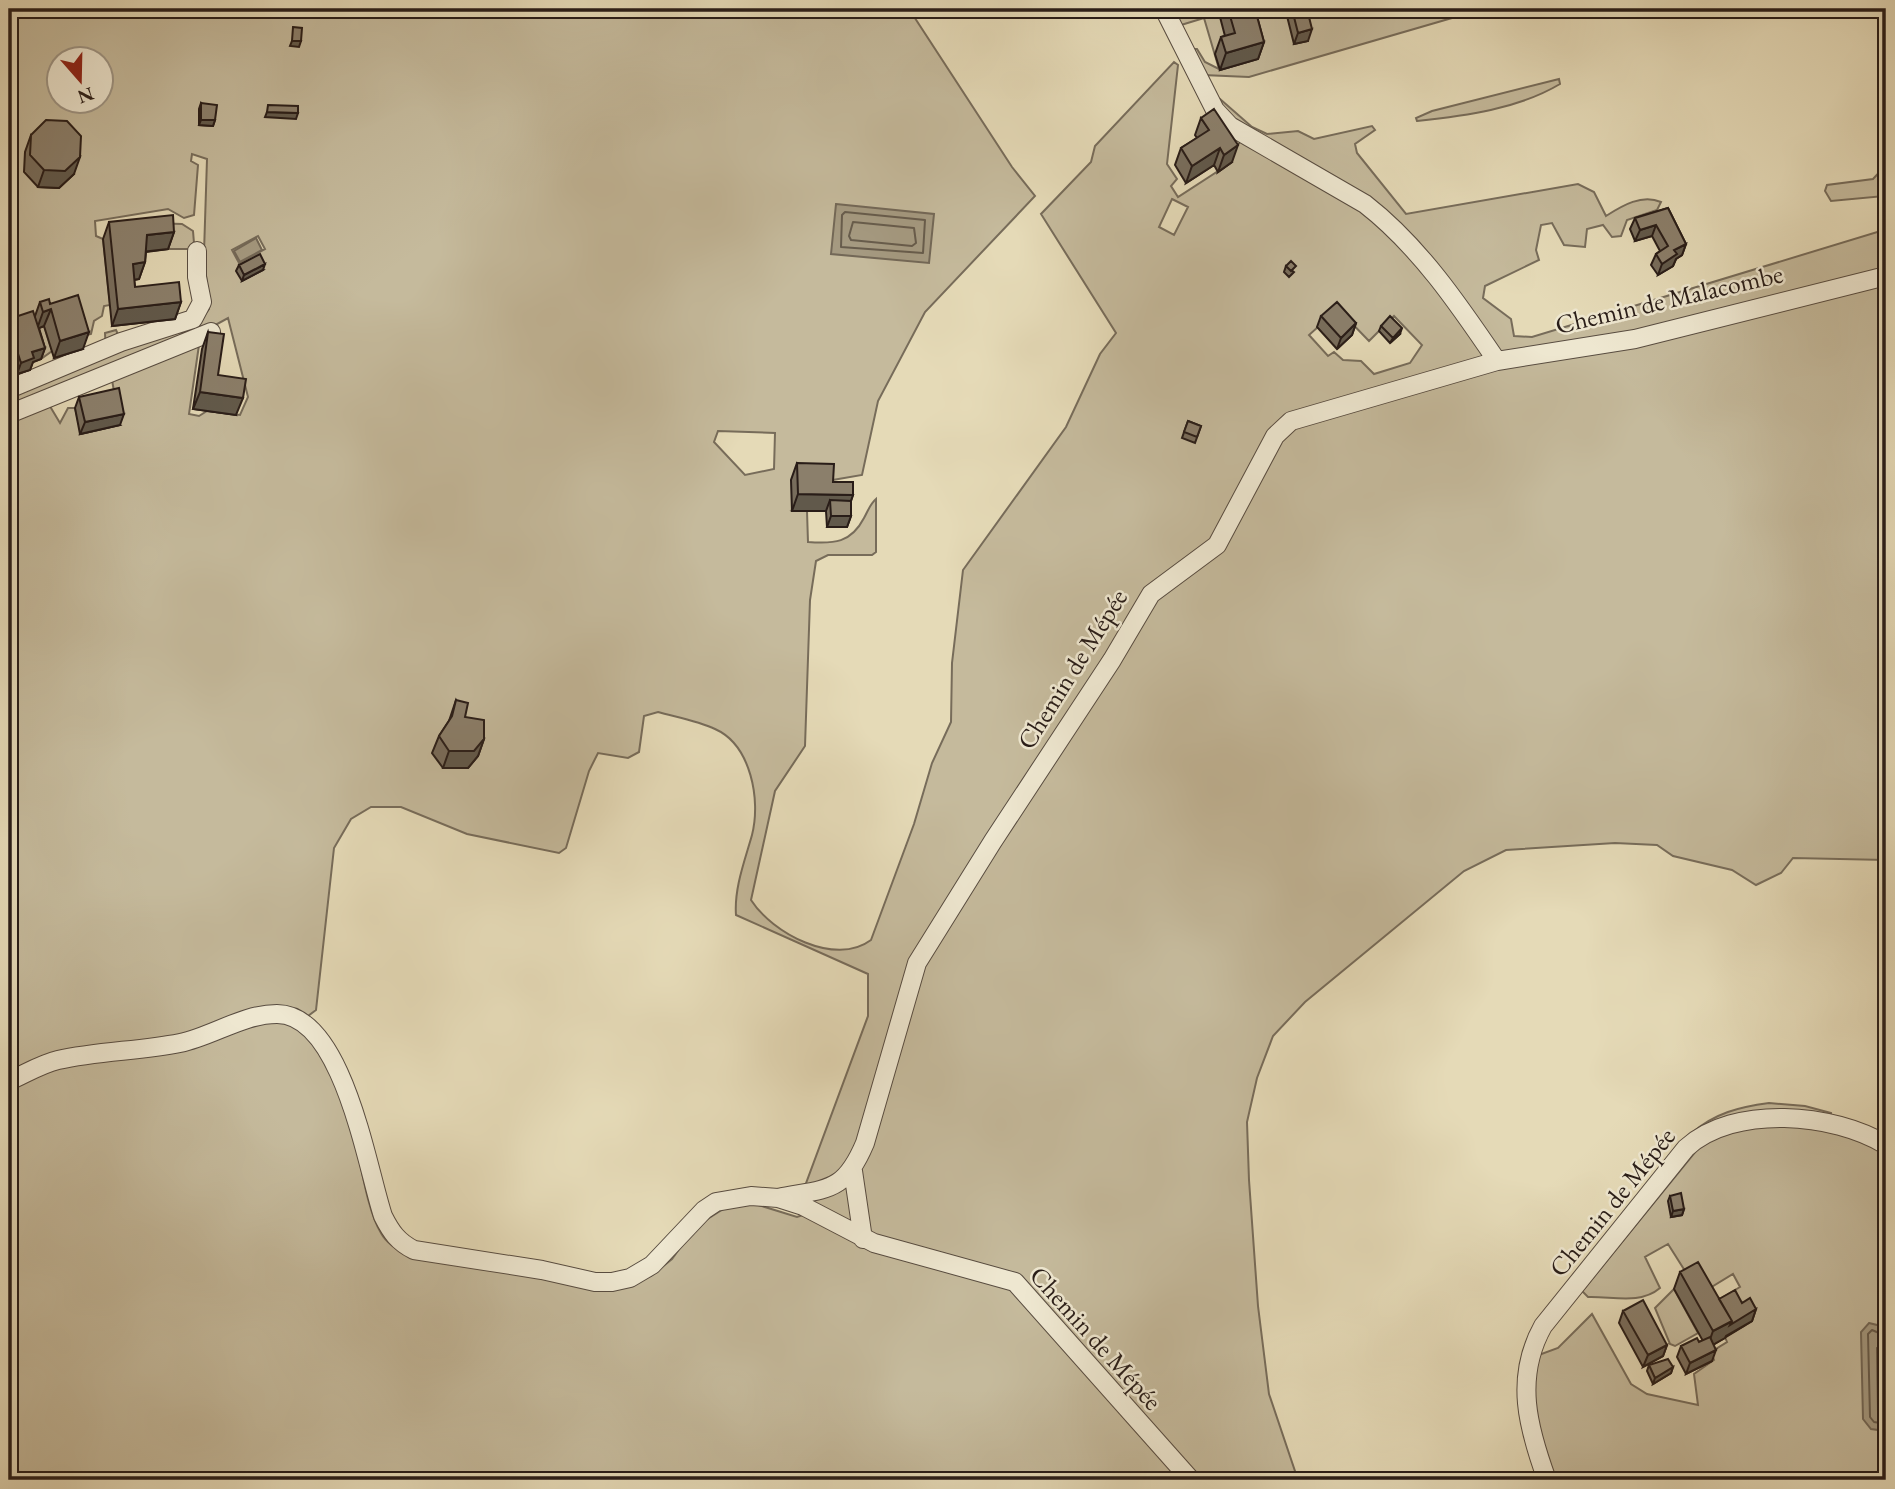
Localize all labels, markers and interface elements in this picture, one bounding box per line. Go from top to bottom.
north arrow [46,46,116,116]
text: N [74,81,97,110]
street label: Chemin de Malacombe [1552,256,1786,342]
street label: Chemin de Mépée [1009,583,1135,755]
street label: Chemin de Mépée [1541,1120,1683,1284]
street label: Chemin de Mépée [1022,1259,1170,1417]

